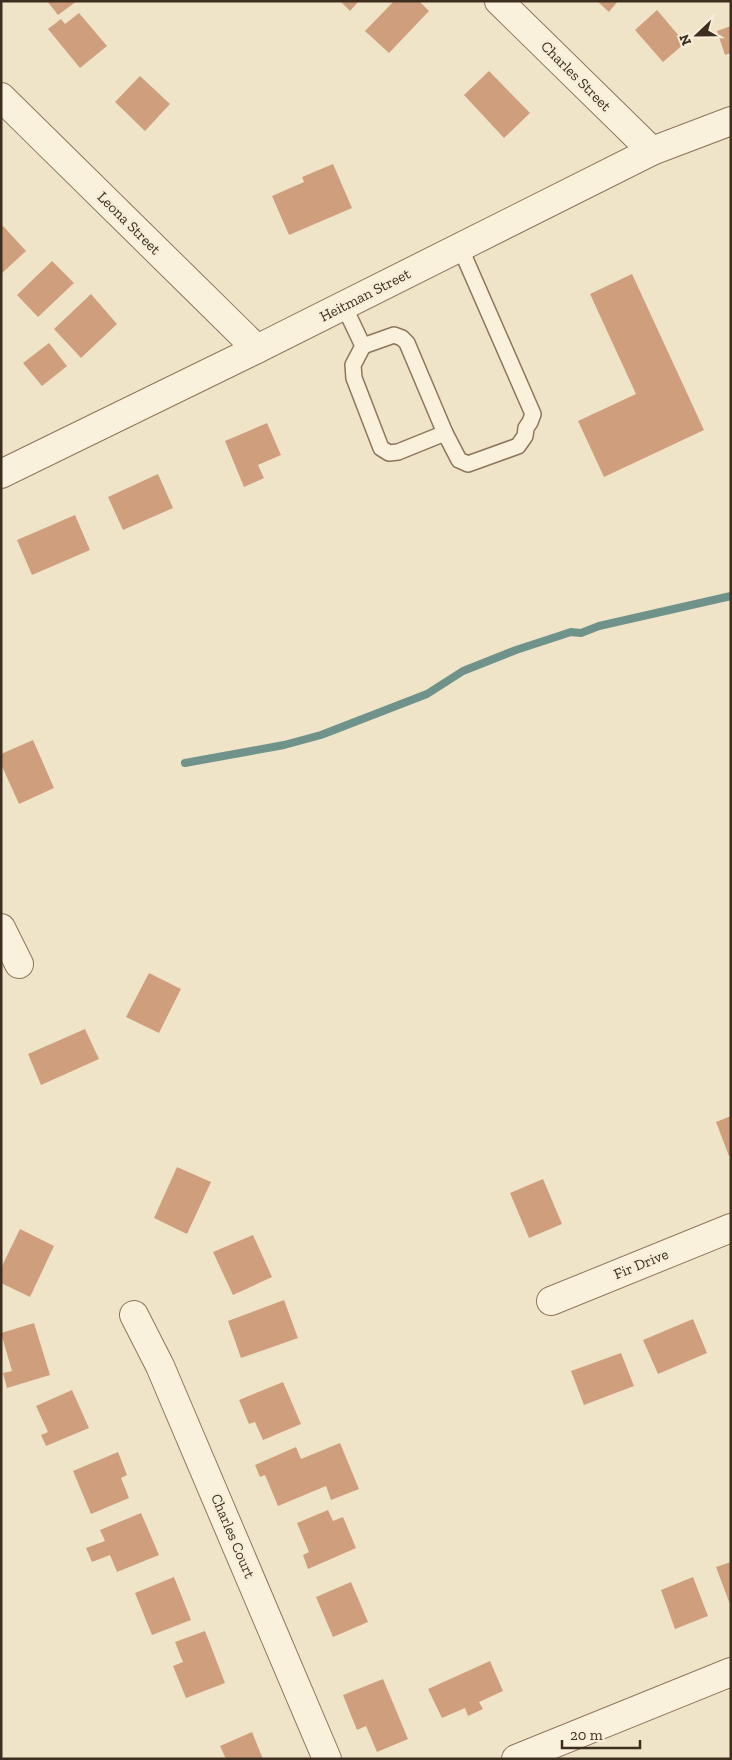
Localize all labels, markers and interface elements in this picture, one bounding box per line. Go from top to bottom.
north arrow [672,10,722,60]
text: N [675,31,695,48]
street label: Charles Street [537,37,615,115]
street label: Leona Street [94,188,165,259]
street label: Heitman Street [317,264,414,326]
street label: Fir Drive [611,1245,671,1283]
street label: Charles Court [207,1491,259,1581]
scale bar [562,1718,640,1750]
text: 20 m [570,1726,603,1744]

